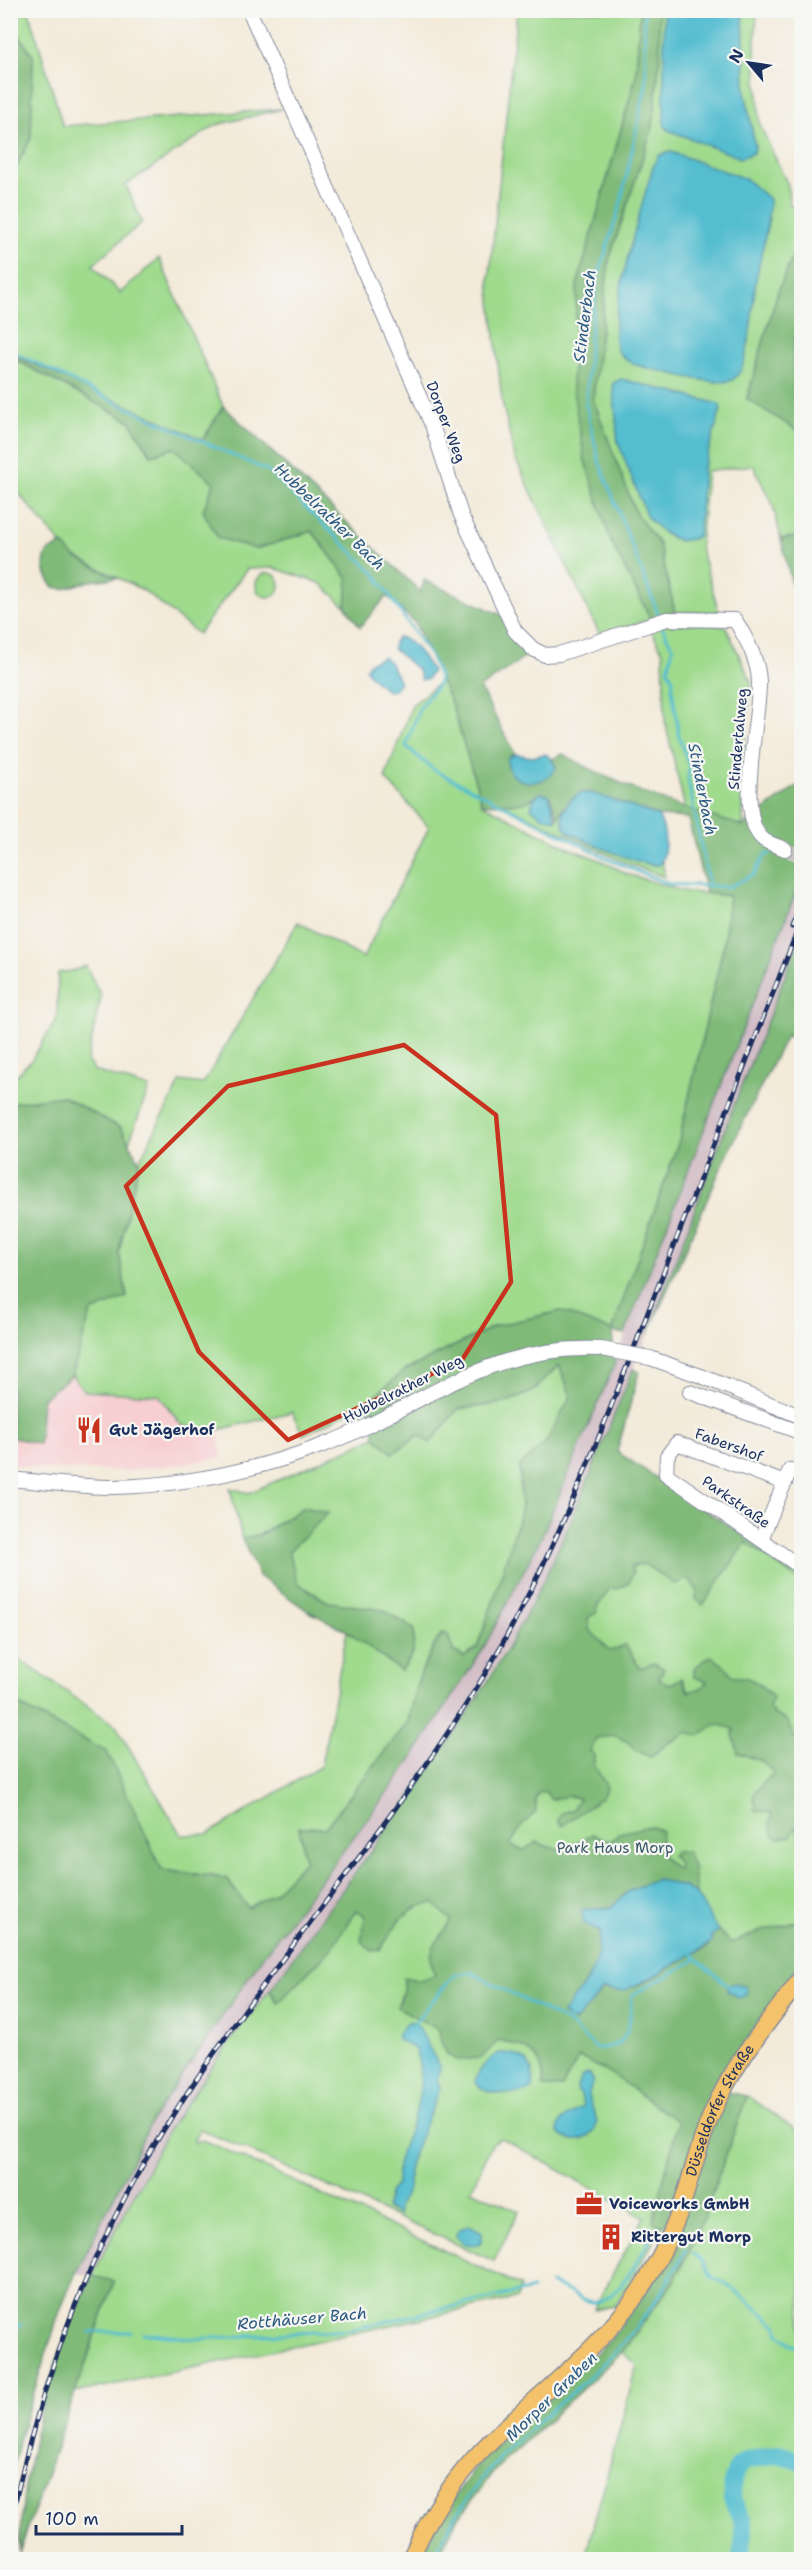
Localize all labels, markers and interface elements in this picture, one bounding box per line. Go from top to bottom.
north arrow [719,33,779,93]
text: N [724,45,749,67]
water label: Stinderbach [568,268,601,364]
street label: Dorper Weg [421,378,471,466]
water label: Hubbelrather Bach [270,458,389,575]
street label: Stindertalweg [724,687,752,791]
water label: Stinderbach [683,741,722,837]
street label: Hubbelrather Weg [340,1350,466,1428]
restaurant icon: Gut Jägerhof [74,1415,104,1445]
place label: Gut Jägerhof [109,1420,215,1440]
street label: Fabershof [692,1423,766,1467]
street label: Parkstraße [698,1471,774,1533]
park label: Park Haus Morp [557,1838,673,1858]
street label: Düsseldorfer Straße [681,2040,759,2179]
office icon: Voiceworks GmbH [574,2189,604,2219]
place label: Voiceworks GmbH [609,2194,750,2214]
building icon: Rittergut Morp [596,2222,626,2252]
place label: Rittergut Morp [631,2227,751,2247]
water label: Rotthäuser Bach [236,2302,368,2335]
water label: Morper Graben [501,2347,602,2446]
scale bar [36,2498,182,2536]
text: 100 m [45,2507,99,2531]

